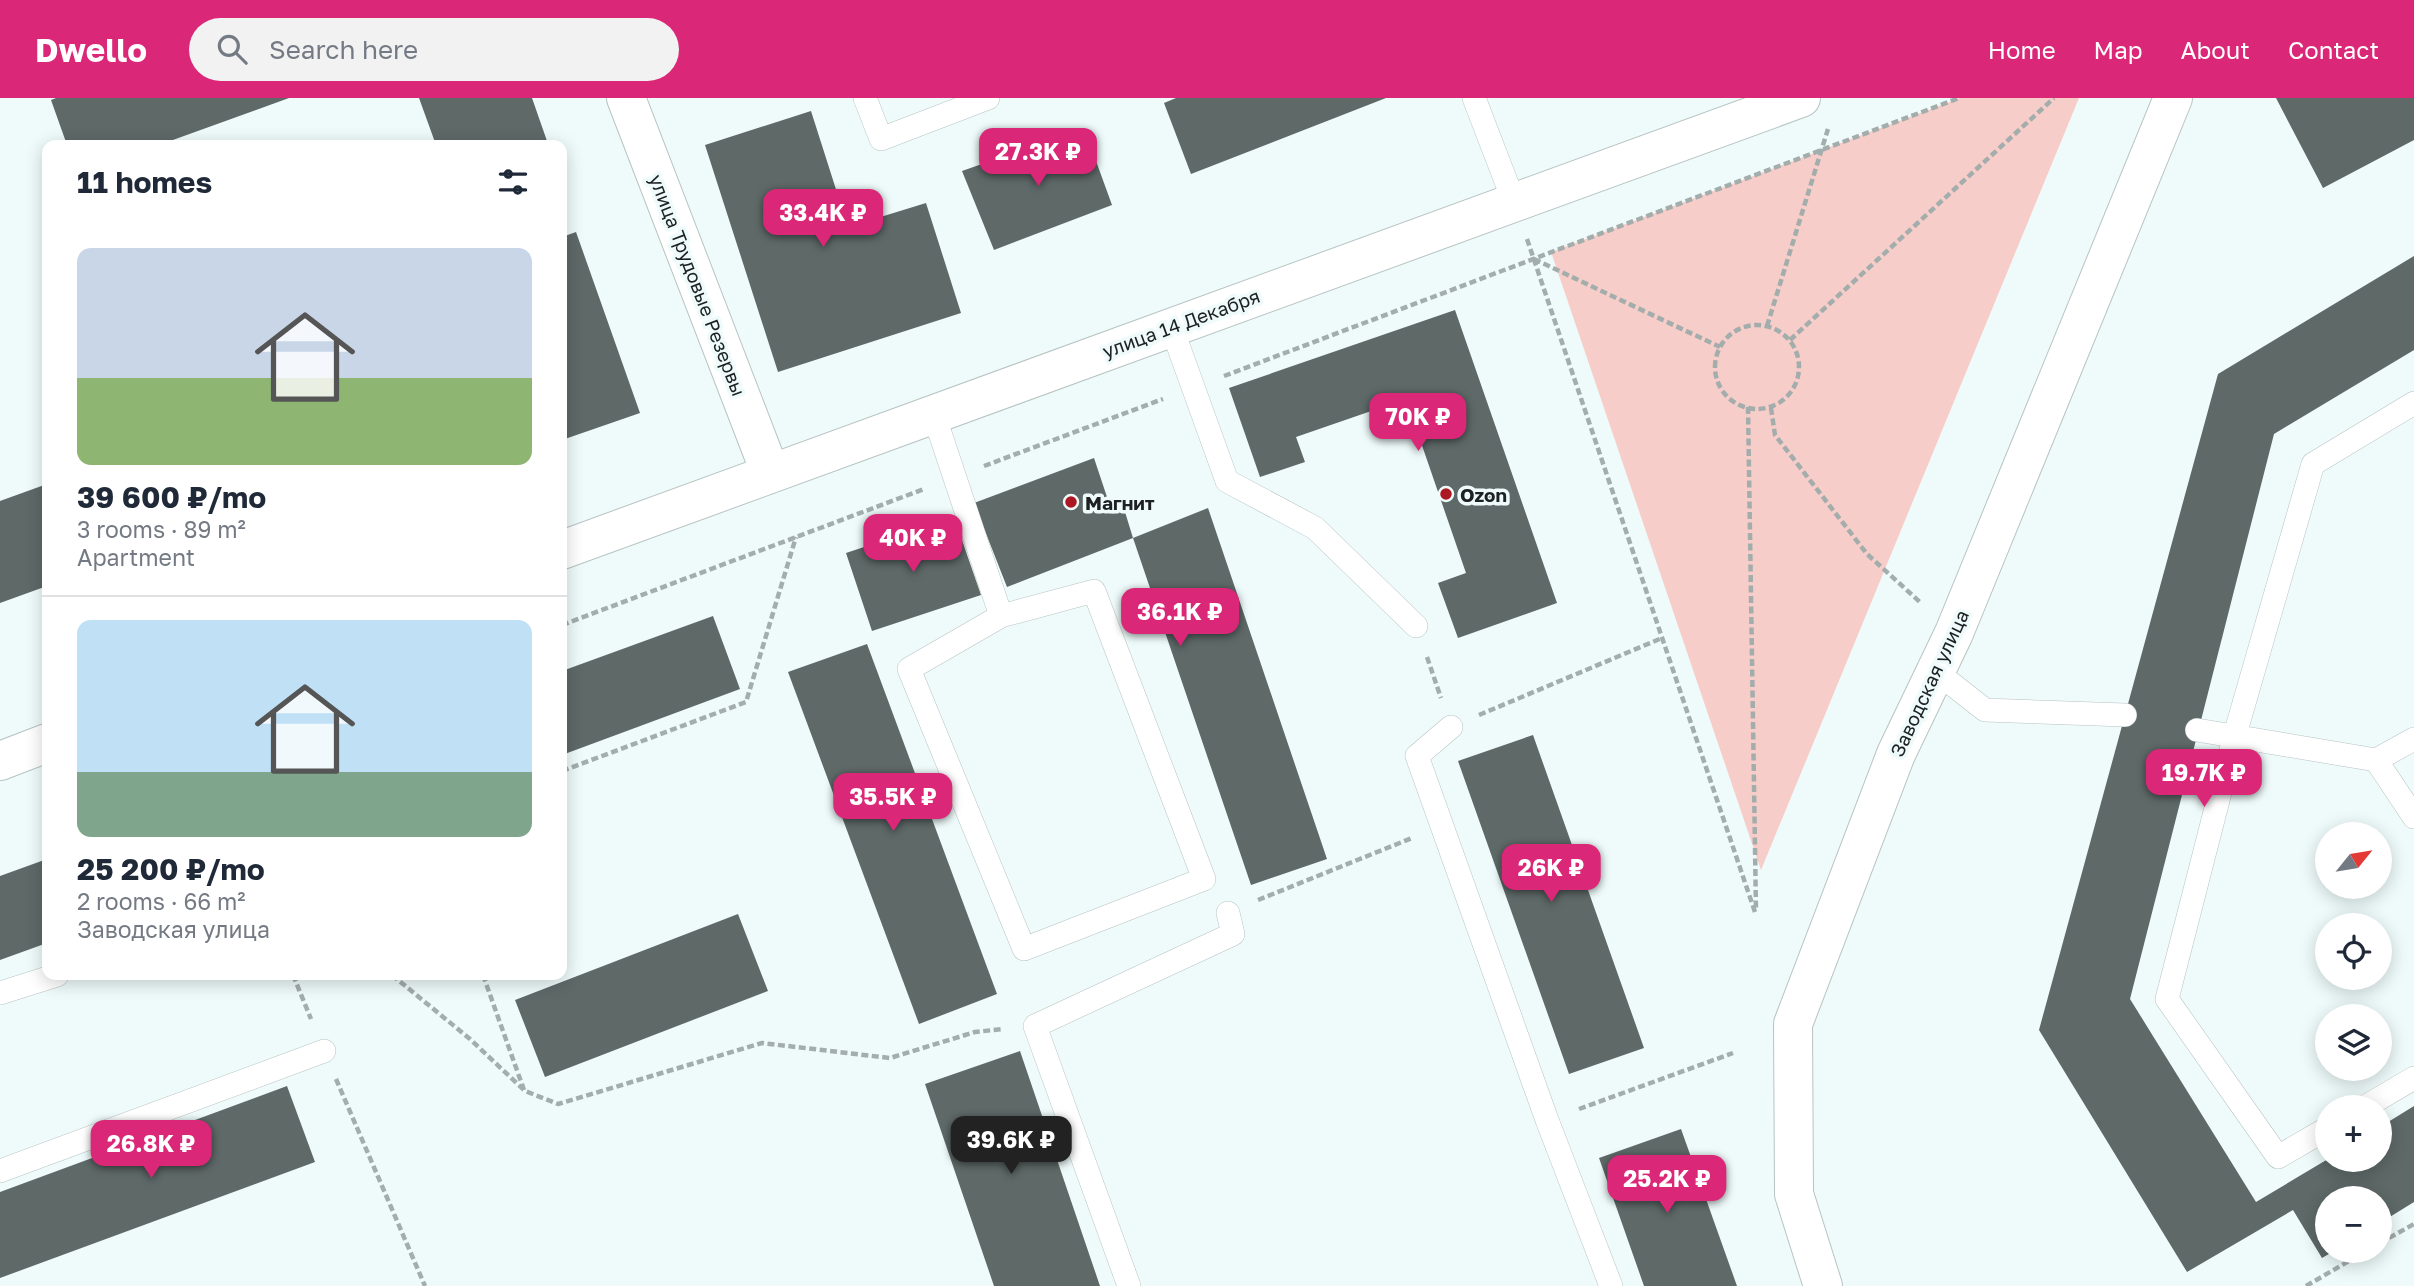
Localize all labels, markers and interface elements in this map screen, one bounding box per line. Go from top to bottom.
search box [189,18,679,81]
text: Dwello [35,30,147,69]
icon: search [213,30,251,68]
text: Search here [269,34,418,65]
text: Home [1988,35,2056,64]
text: Map [2094,35,2143,64]
text: About [2181,35,2250,64]
text: Contact [2288,35,2379,64]
pin: 27.3K ₽ [973,129,1103,188]
text: 27.3K ₽ [995,137,1081,165]
icon: filters [494,163,532,201]
text: 11 homes [77,164,212,200]
street label: улица Трудовые Резервы [645,171,751,399]
pin: 33.4K ₽ [758,190,888,249]
text: 33.4K ₽ [779,198,867,226]
street label: улица 14 Декабря [1099,284,1263,362]
icon: home [242,294,368,420]
pin: 70K ₽ [1369,394,1467,453]
text: 70K ₽ [1385,402,1451,430]
text: 39 600 ₽/mo [77,479,266,515]
place label: Ozon [1460,483,1507,506]
marker: Ozon [1438,486,1454,502]
place label: Магнит [1085,491,1155,514]
marker: Магнит [1063,494,1079,510]
pin: 40K ₽ [864,514,962,574]
text: 3 rooms · 89 m² [77,515,246,543]
text: 40K ₽ [879,523,947,551]
text: Apartment [77,543,195,571]
pin: 36.1K ₽ [1115,588,1245,648]
text: 36.1K ₽ [1137,597,1223,625]
street label: Заводская улица [1885,606,1973,760]
icon: home [242,666,368,792]
pin: 19.7K ₽ [2139,750,2269,809]
text: 19.7K ₽ [2162,758,2246,786]
pin: 35.5K ₽ [828,774,958,833]
text: 35.5K ₽ [849,782,937,810]
north arrow [2315,822,2392,900]
map controls [2315,822,2392,1263]
pin: 26K ₽ [1502,844,1600,904]
text: 25 200 ₽/mo [77,851,265,887]
text: 26K ₽ [1518,853,1584,881]
text: 2 rooms · 66 m² [77,887,246,915]
button: locate [2315,913,2392,990]
text: Заводская улица [77,915,270,943]
button: layers [2315,1004,2392,1081]
button: + [2315,1095,2392,1172]
pin: 39.6K ₽ [946,1116,1076,1176]
pin: 26.8K ₽ [86,1121,216,1180]
text: 39.6K ₽ [967,1125,1055,1153]
text: 26.8K ₽ [107,1129,195,1157]
pin: 25.2K ₽ [1602,1156,1732,1215]
text: 25.2K ₽ [1623,1164,1711,1192]
button: − [2315,1186,2392,1263]

